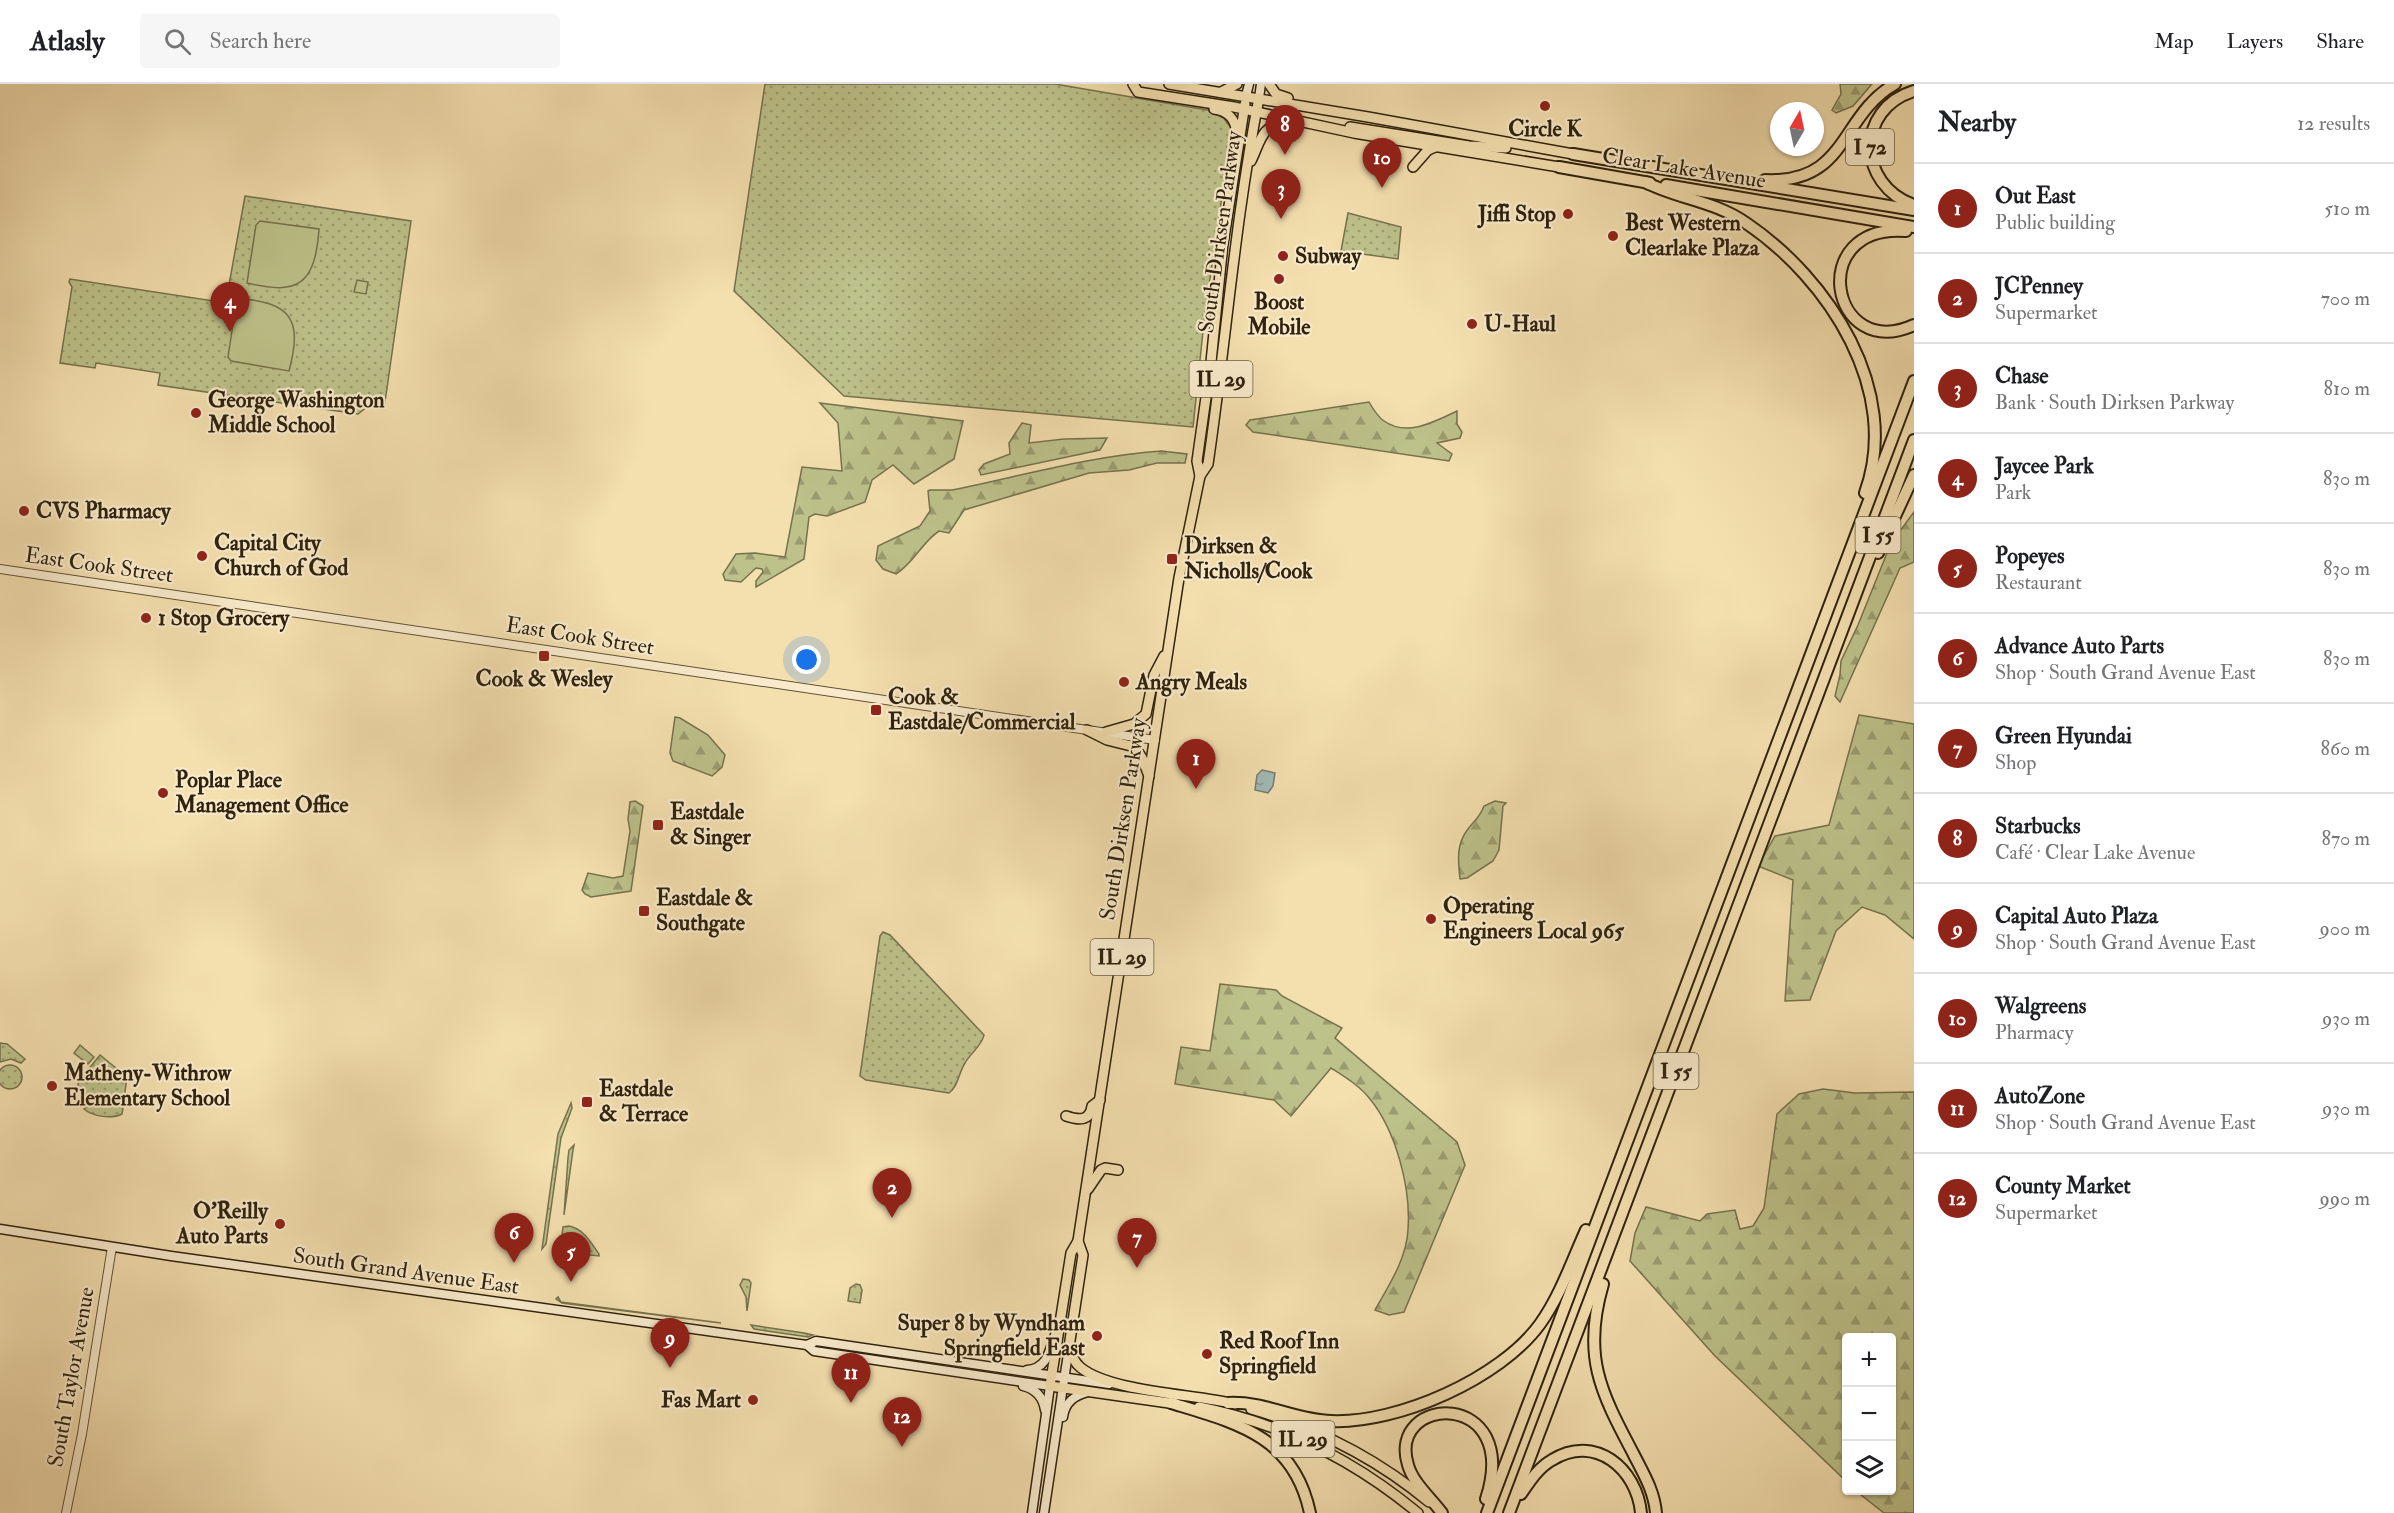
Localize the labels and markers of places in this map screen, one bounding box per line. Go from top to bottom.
marker: Circle K [1538,99,1552,113]
pin: 8 [1266,106,1304,155]
place label: Circle K [1508,115,1582,143]
pin: 10 [1362,138,1402,188]
pin: 3 [1262,170,1300,219]
place label: Jiffi Stop [1477,200,1556,229]
marker: Jiffi Stop [1561,207,1575,221]
place label: Best Western Clearlake Plaza [1625,209,1760,262]
marker: Best Western Clearlake Plaza [1606,229,1620,243]
place label: Subway [1295,242,1362,271]
marker: Subway [1276,249,1290,263]
marker: Boost Mobile [1272,272,1286,286]
pin: 4 [210,282,250,332]
place label: Boost Mobile [1247,288,1311,341]
place label: U-Haul [1484,310,1556,338]
marker: U-Haul [1465,317,1479,331]
place label: George Washington Middle School [207,386,385,439]
marker: George Washington Middle School [189,406,203,420]
place label: CVS Pharmacy [36,497,172,526]
marker: CVS Pharmacy [17,504,31,518]
place label: Capital City Church of God [214,529,348,582]
place label: Dirksen & Nicholls/Cook [1183,532,1313,585]
marker: Capital City Church of God [195,549,209,563]
marker: Dirksen & Nicholls/Cook [1165,552,1179,566]
place label: 1 Stop Grocery [158,604,291,633]
marker: 1 Stop Grocery [139,611,153,625]
marker: Cook & Wesley [537,649,551,663]
place label: Cook & Wesley [476,665,614,694]
place label: Angry Meals [1135,668,1247,697]
marker: Angry Meals [1117,675,1131,689]
place label: Cook & Eastdale/Commercial [888,683,1076,736]
marker: Cook & Eastdale/Commercial [869,703,883,717]
pin: 1 [1176,740,1216,789]
place label: Poplar Place Management Office [174,766,349,820]
marker: Poplar Place Management Office [156,786,170,800]
place label: Eastdale & Singer [670,798,751,852]
marker: Eastdale & Singer [651,818,665,832]
place label: Eastdale & Southgate [656,884,753,938]
place label: Operating Engineers Local 965 [1443,892,1624,946]
marker: Eastdale & Southgate [637,904,651,918]
marker: Operating Engineers Local 965 [1424,912,1438,926]
place label: Matheny-Withrow Elementary School [63,1059,233,1113]
place label: Eastdale & Terrace [599,1075,689,1128]
marker: Matheny-Withrow Elementary School [45,1079,59,1093]
marker: Eastdale & Terrace [580,1095,594,1109]
pin: 2 [872,1168,912,1218]
place label: O'Reilly Auto Parts [175,1197,269,1250]
pin: 6 [494,1214,534,1263]
marker: O'Reilly Auto Parts [273,1217,287,1231]
pin: 7 [1118,1218,1156,1268]
pin: 5 [552,1232,590,1282]
place label: Super 8 by Wyndham Springfield East [898,1309,1086,1363]
pin: 9 [650,1318,690,1368]
place label: Red Roof Inn Springfield [1219,1327,1340,1381]
marker: Super 8 by Wyndham Springfield East [1090,1329,1104,1343]
marker: Red Roof Inn Springfield [1200,1347,1214,1361]
pin: 11 [832,1354,870,1403]
place label: Fas Mart [661,1386,742,1414]
marker: Fas Mart [746,1393,760,1407]
pin: 12 [882,1398,922,1447]

